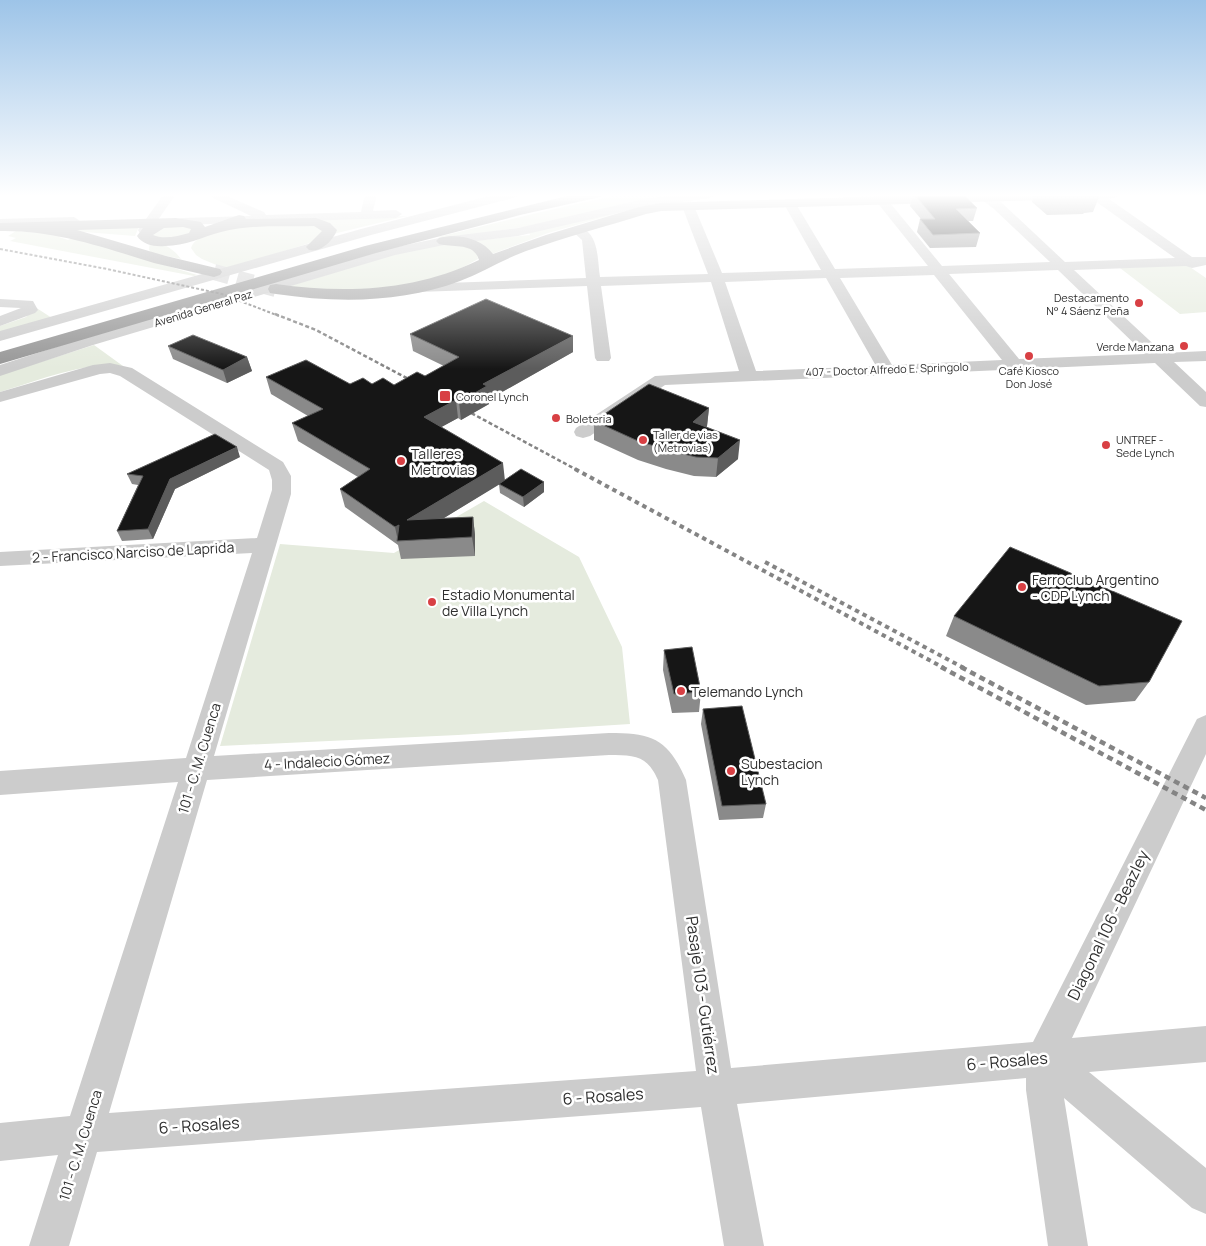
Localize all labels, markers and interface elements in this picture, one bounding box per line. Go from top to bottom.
street label: Avenida General Paz [152,286,254,330]
place label: Destacamento N° 4 Sáenz Peña [1046,290,1129,318]
marker: Destacamento N° 4 Sáenz Peña [1133,297,1145,309]
place label: Verde Manzana [1096,339,1174,354]
marker: Verde Manzana [1178,340,1190,352]
marker: Café Kiosco Don José [1023,350,1035,362]
street label: 407 - Doctor Alfredo E. Springolo [805,359,969,379]
place label: Café Kiosco Don José [999,363,1060,391]
marker: Coronel Lynch [438,389,452,403]
place label: Coronel Lynch [456,389,528,404]
place label: Boleteria [566,411,612,426]
marker: Boleteria [550,412,562,424]
place label: Taller de vias (Metrovias) [653,427,718,455]
place label: UNTREF - Sede Lynch [1116,432,1174,460]
marker: Taller de vias (Metrovias) [637,434,649,446]
marker: UNTREF - Sede Lynch [1100,439,1112,451]
place label: Talleres Metrovias [411,444,475,479]
marker: Talleres Metrovias [395,455,407,467]
street label: 2 - Francisco Narciso de Laprida [31,537,235,567]
place label: Ferroclub Argentino - CDP Lynch [1032,570,1159,605]
marker: Ferroclub Argentino - CDP Lynch [1016,581,1028,593]
place label: Estadio Monumental de Villa Lynch [442,585,575,620]
marker: Estadio Monumental de Villa Lynch [426,596,438,608]
place label: Telemando Lynch [691,682,803,701]
marker: Telemando Lynch [675,685,687,697]
street label: 101 - C. M. Cuenca [173,700,225,816]
street label: 4 - Indalecio Gómez [263,748,391,774]
place label: Subestacion Lynch [741,754,823,789]
marker: Subestacion Lynch [725,765,737,777]
street label: Diagonal 106 - Beazley [1062,846,1154,1004]
street label: Pasaje 103 - Gutiérrez [681,915,725,1075]
street label: 6 - Rosales [966,1046,1048,1076]
street label: 6 - Rosales [562,1082,644,1110]
street label: 101 - C. M. Cuenca [54,1087,106,1203]
street label: 6 - Rosales [158,1111,240,1139]

